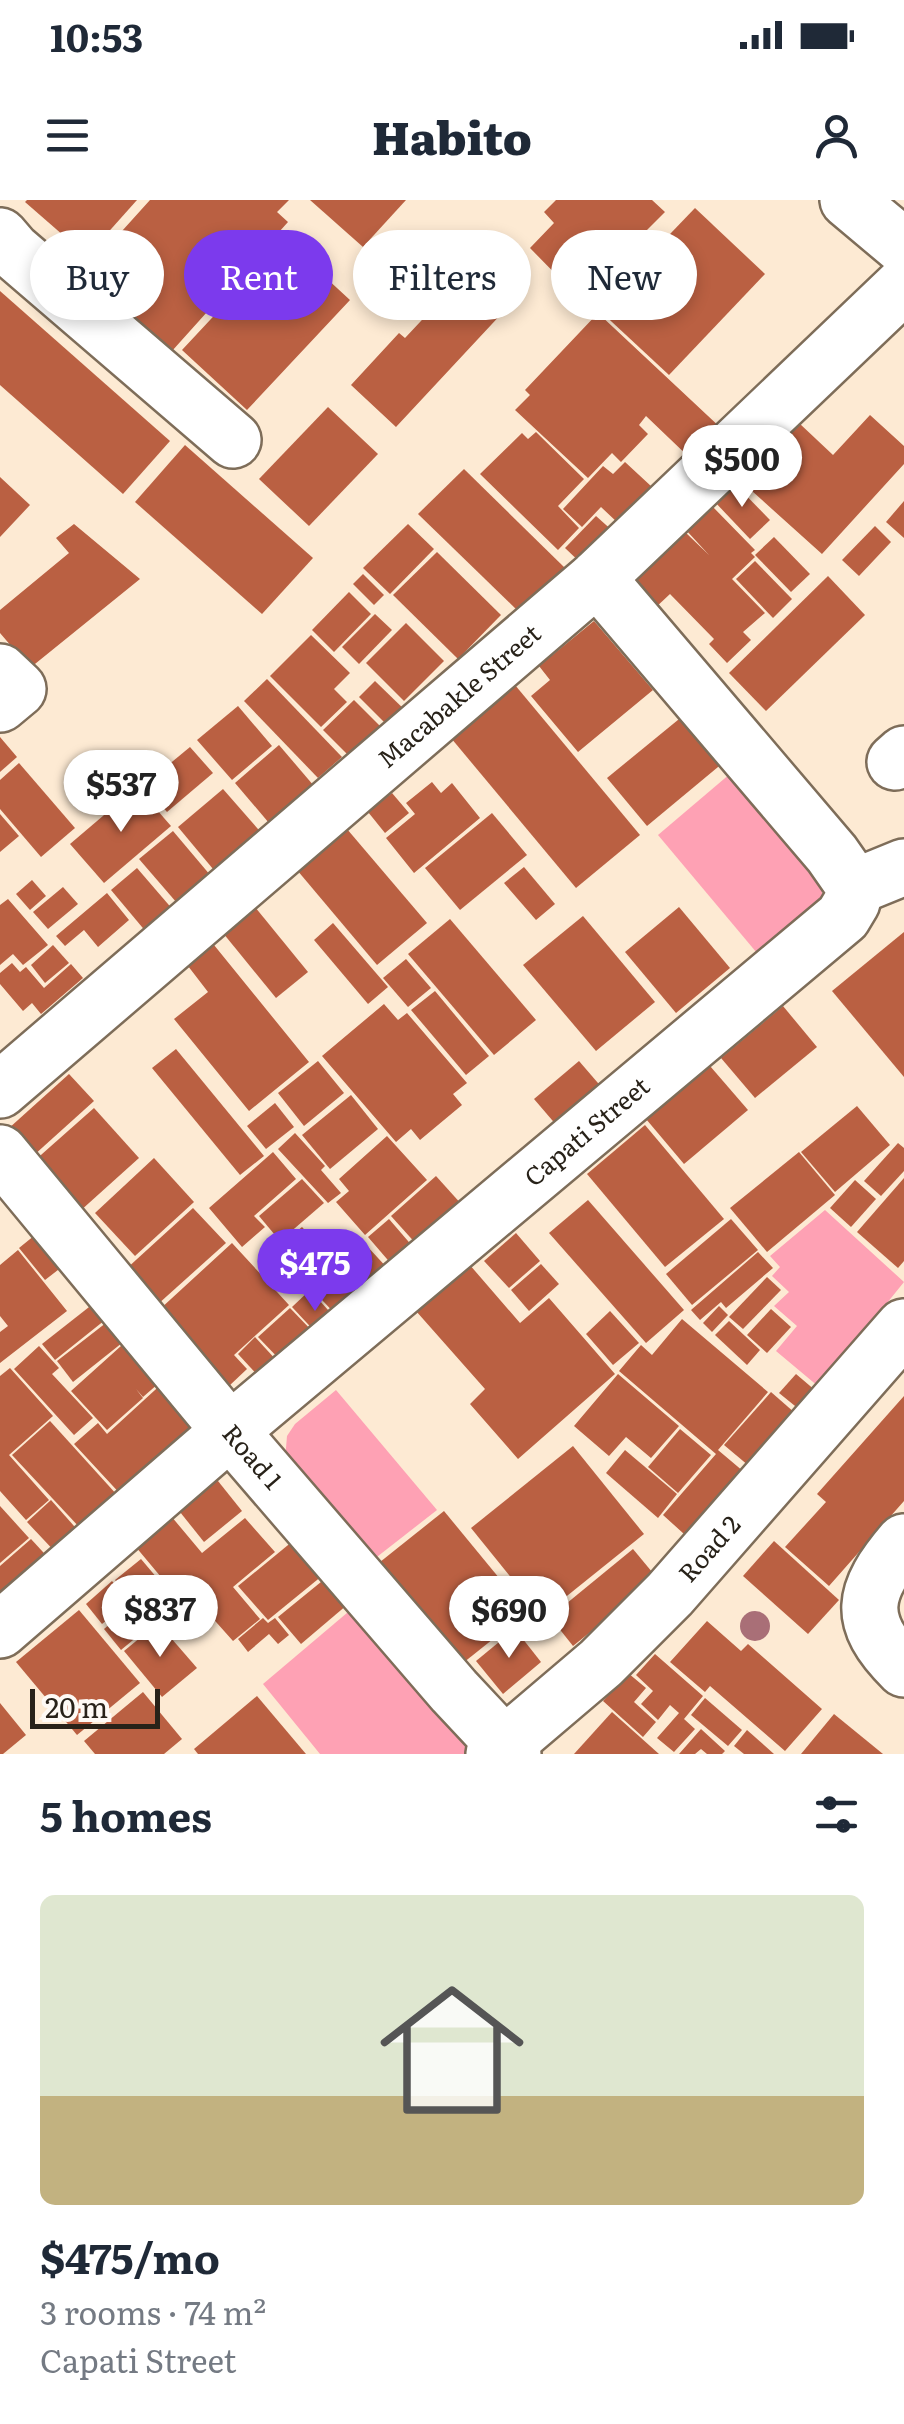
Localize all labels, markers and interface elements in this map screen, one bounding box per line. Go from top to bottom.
text: 10:53 [50,7,143,64]
text: Habito [372,102,532,169]
icon: menu [40,108,95,163]
icon: person [809,108,864,163]
chip: Buy [30,230,164,320]
chip: Rent [184,230,333,320]
chip: Filters [353,230,531,320]
chip: New [551,230,697,320]
pin: $500 [683,425,801,510]
text: $500 [704,433,780,481]
street label: Macabakle Street [369,614,548,776]
pin: $537 [62,750,180,835]
text: $537 [86,758,156,806]
street label: Capati Street [515,1067,657,1194]
pin: $475 [256,1229,374,1314]
text: $475 [279,1237,351,1285]
street label: Road 1 [215,1415,292,1497]
street label: Road 2 [669,1506,748,1590]
pin: $837 [101,1575,219,1660]
pin: $690 [450,1576,568,1661]
text: $837 [124,1583,196,1631]
text: $690 [471,1584,547,1632]
scale bar [30,1684,160,1728]
text: 20 m [45,1685,108,1727]
text: 5 homes [40,1783,212,1845]
icon: filters [809,1787,864,1842]
icon: home [362,1960,542,2140]
text: $475/mo [40,2225,220,2287]
text: 3 rooms · 74 m² [40,2287,266,2335]
text: Capati Street [40,2335,237,2383]

